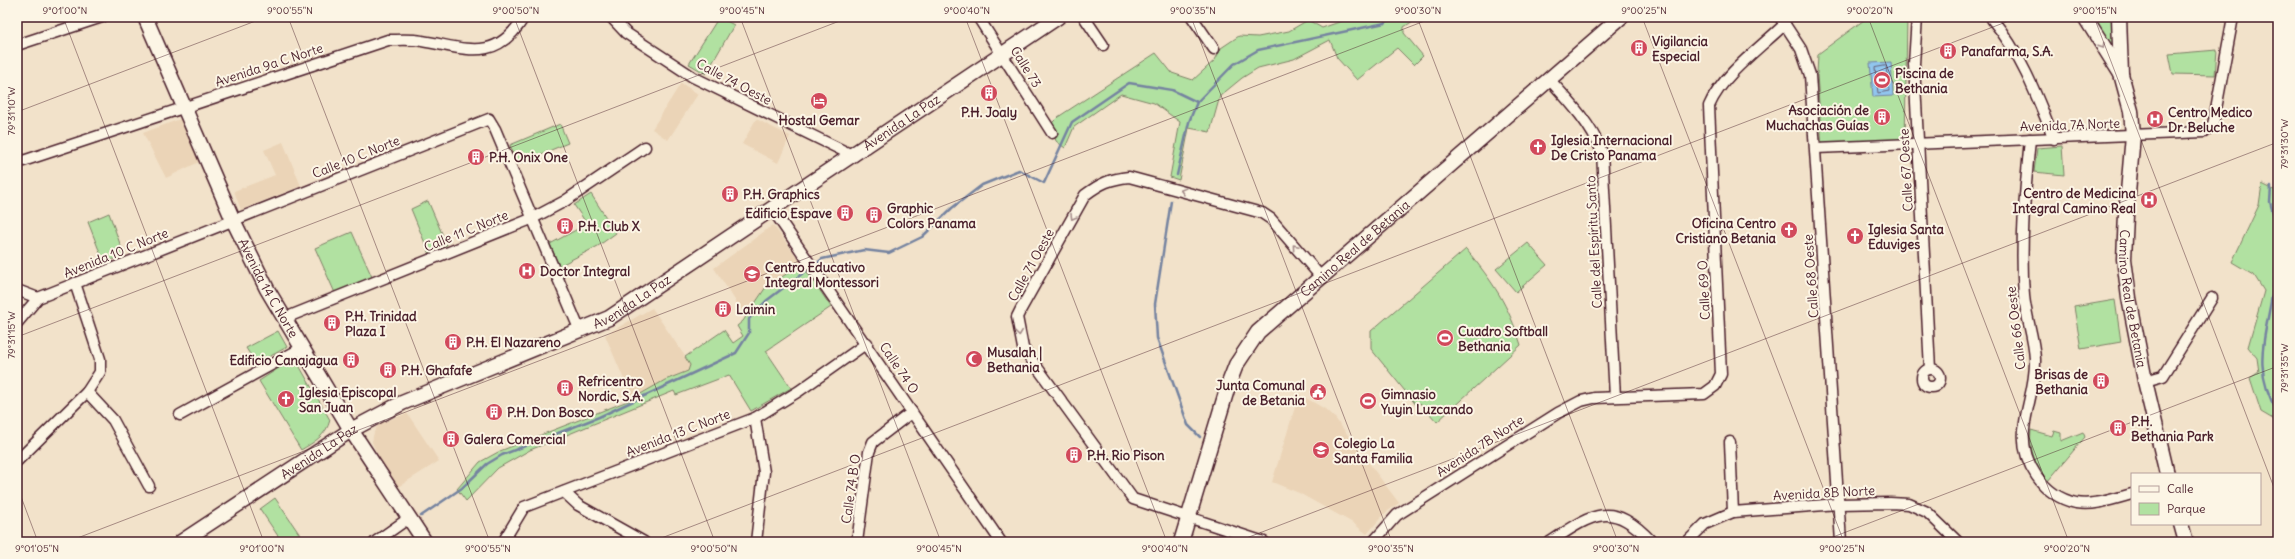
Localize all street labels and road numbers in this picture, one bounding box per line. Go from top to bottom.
street label: Avenida 9a C Norte [213,40,325,90]
street label: Calle 73 [1007,43,1045,91]
street label: Calle 74 Oeste [693,55,775,109]
street label: Avenida La Paz [860,90,943,154]
street label: Avenida 7A Norte [2020,115,2120,135]
street label: Calle 67 Oeste [1895,128,1917,212]
street label: Calle 10 C Norte [310,132,402,182]
street label: Calle del Espíritu Santo [1582,175,1606,309]
street label: Camino Real de Betania [1296,196,1413,300]
street label: Calle 11 C Norte [421,206,511,256]
street label: Avenida 10 C Norte [61,224,171,282]
street label: Calle 71 Oeste [1004,226,1058,304]
street label: Camino Real de Betania [2115,229,2151,369]
street label: Calle 68 Oeste [1800,233,1822,319]
street label: Avenida 14 C Norte [235,236,302,341]
street label: Calle 69 O [1694,260,1714,320]
street label: Avenida La Paz [590,271,674,332]
street label: Calle 66 Oeste [2002,285,2030,371]
street label: Calle 74 O [876,339,922,397]
street label: Avenida 13 C Norte [624,405,732,461]
street label: Avenida 7B Norte [1433,411,1527,481]
street label: Avenida La Paz [277,420,360,483]
street label: Calle 74 B O [838,453,864,525]
street label: Avenida 8B Norte [1773,482,1875,504]

